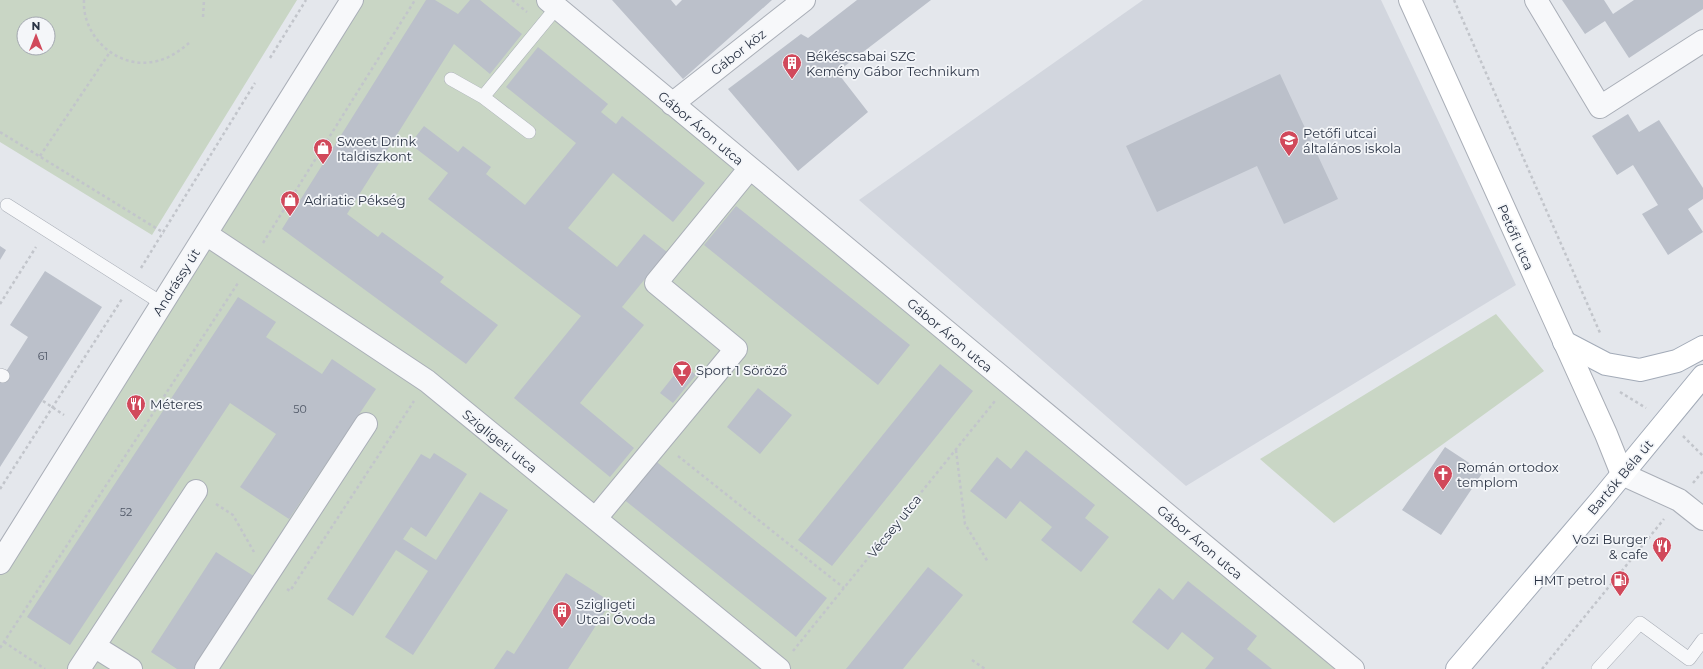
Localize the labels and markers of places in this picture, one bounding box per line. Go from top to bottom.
place label: Békéscsabai SZC Kemény Gábor Technikum [806,48,980,79]
building icon: Békéscsabai SZC Kemény Gábor Technikum [781,52,803,80]
place label: Petőfi utcai általános iskola [1303,125,1401,156]
school or university icon: Petőfi utcai általános iskola [1278,129,1300,157]
place label: Sweet Drink Italdiszkont [337,133,417,164]
shop icon: Sweet Drink Italdiszkont [312,137,334,165]
shop icon: Adriatic Pékség [279,189,301,217]
place label: Adriatic Pékség [304,192,406,208]
bar icon: Sport 1 Söröző [671,359,693,387]
place label: Sport 1 Söröző [696,362,787,378]
restaurant icon: Méteres [125,393,147,421]
place label: Méteres [150,396,202,412]
place label: Román ortodox templom [1457,459,1559,490]
church icon: Román ortodox templom [1432,463,1454,491]
place label: Vozi Burger & cafe [1573,531,1648,562]
restaurant icon: Vozi Burger & cafe [1651,535,1673,563]
fuel station icon: HMT petrol [1609,569,1631,597]
place label: HMT petrol [1534,572,1606,588]
place label: Szigligeti Utcai Óvoda [576,596,656,627]
building icon: Szigligeti Utcai Óvoda [551,600,573,628]

